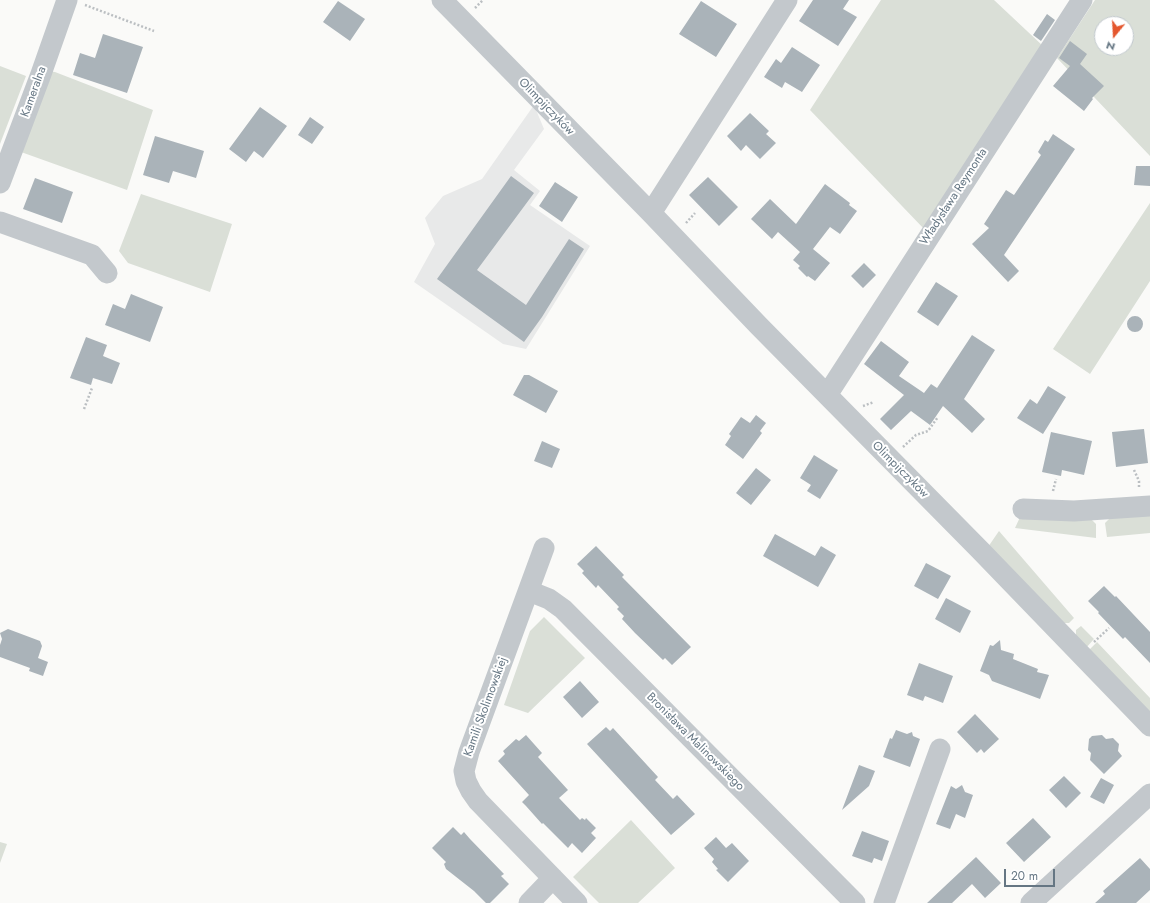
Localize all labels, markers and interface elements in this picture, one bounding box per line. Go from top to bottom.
north arrow [1094,16,1134,56]
text: N [1104,38,1117,55]
street label: Kameralna [18,65,50,119]
street label: Olimpijczyków [515,75,577,139]
street label: Władysława Reymonta [917,146,991,248]
street label: Olimpijczyków [869,439,931,501]
street label: Kamili Skolimowskiej [461,655,511,759]
street label: Bronisława Malinowskiego [643,690,747,794]
scale bar [1006,861,1057,887]
text: 20 m [1011,867,1038,885]

